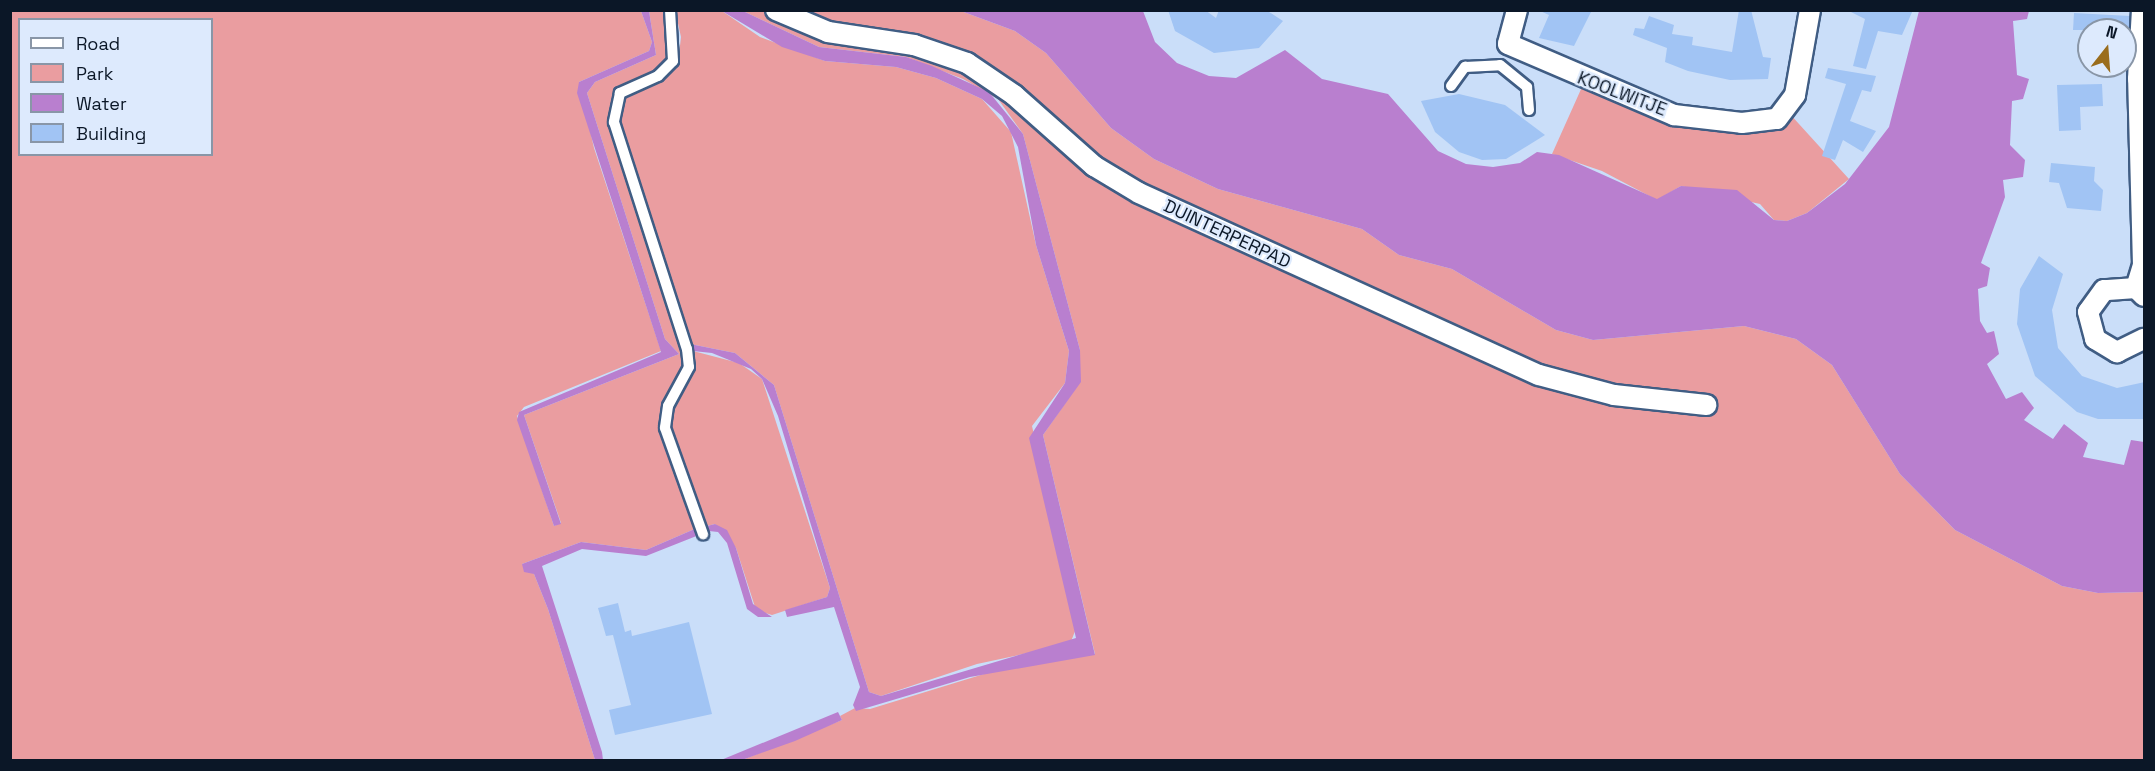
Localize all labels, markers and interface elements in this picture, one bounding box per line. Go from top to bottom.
legend [18,18,213,156]
north arrow [2077,18,2137,78]
text: N [2104,21,2120,44]
text: Road [76,32,120,55]
text: Park [76,62,113,85]
street label: KOOLWITJE [1574,67,1670,121]
text: Water [76,92,127,115]
text: Building [76,122,146,145]
street label: DUINTERPERPAD [1160,195,1294,273]

